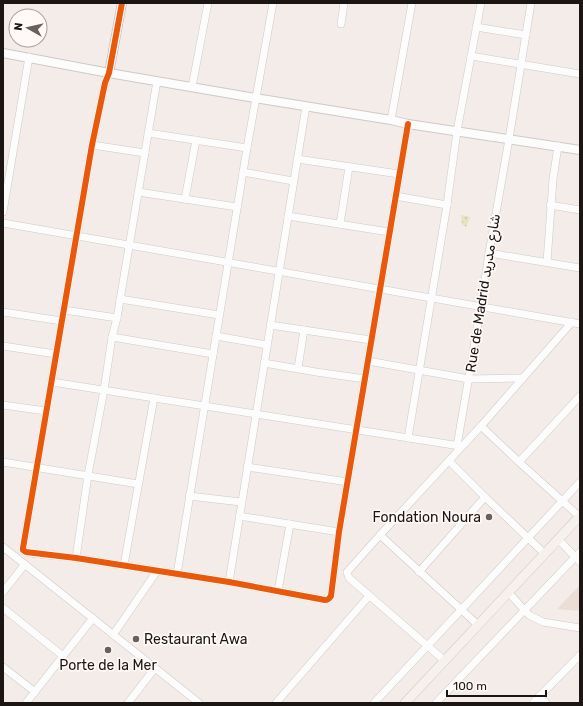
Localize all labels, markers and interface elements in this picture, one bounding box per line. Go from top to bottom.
north arrow [8,8,48,48]
text: N [12,22,26,32]
street label: Rue de Madrid شارع مدريد [462,212,506,374]
place label: Fondation Noura [373,509,481,526]
marker: Fondation Noura [484,512,494,522]
place label: Restaurant Awa [144,631,247,648]
marker: Restaurant Awa [131,634,141,644]
marker: Porte de la Mer [103,645,113,655]
place label: Porte de la Mer [59,657,157,674]
scale bar [447,672,546,698]
text: 100 m [453,679,487,693]

